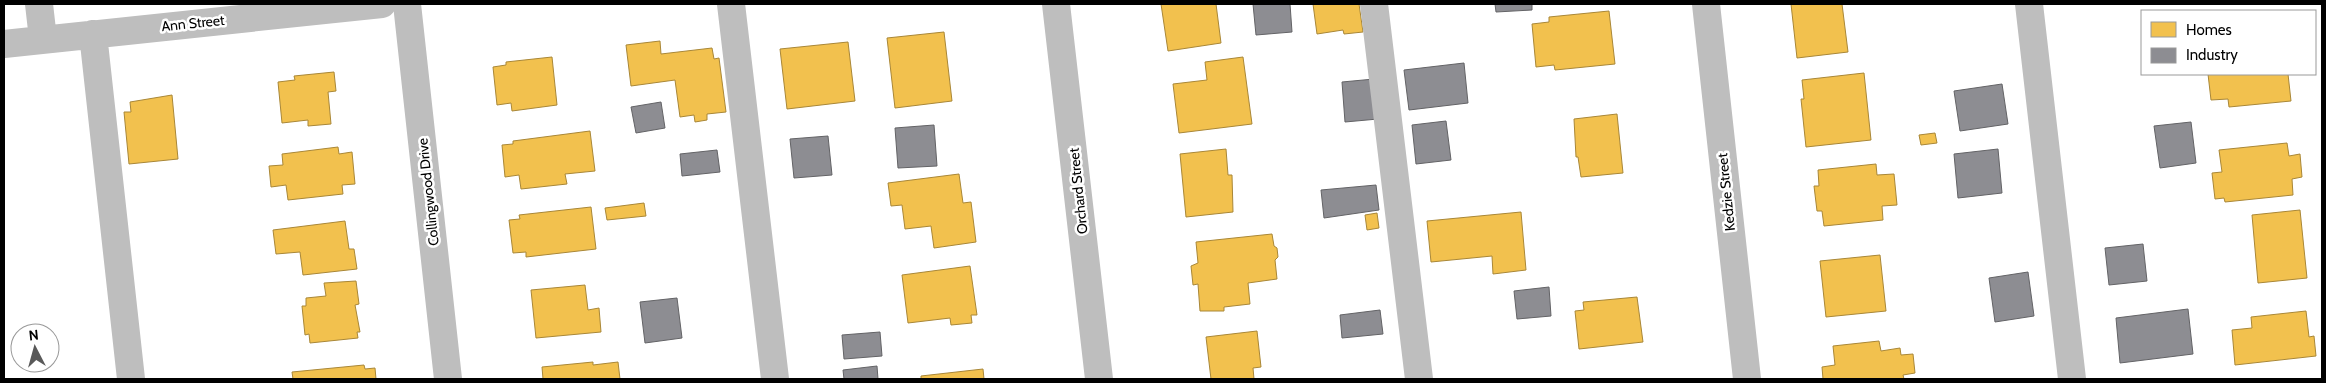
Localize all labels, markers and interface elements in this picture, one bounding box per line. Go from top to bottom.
legend [2141,10,2316,75]
street label: Ann Street [161,11,226,35]
text: Homes [2186,21,2232,39]
text: Industry [2186,46,2238,64]
street label: Collingwood Drive [413,137,443,247]
street label: Orchard Street [1064,147,1091,235]
street label: Kedzie Street [1713,152,1739,232]
north arrow [10,323,60,373]
text: N [28,326,40,345]

